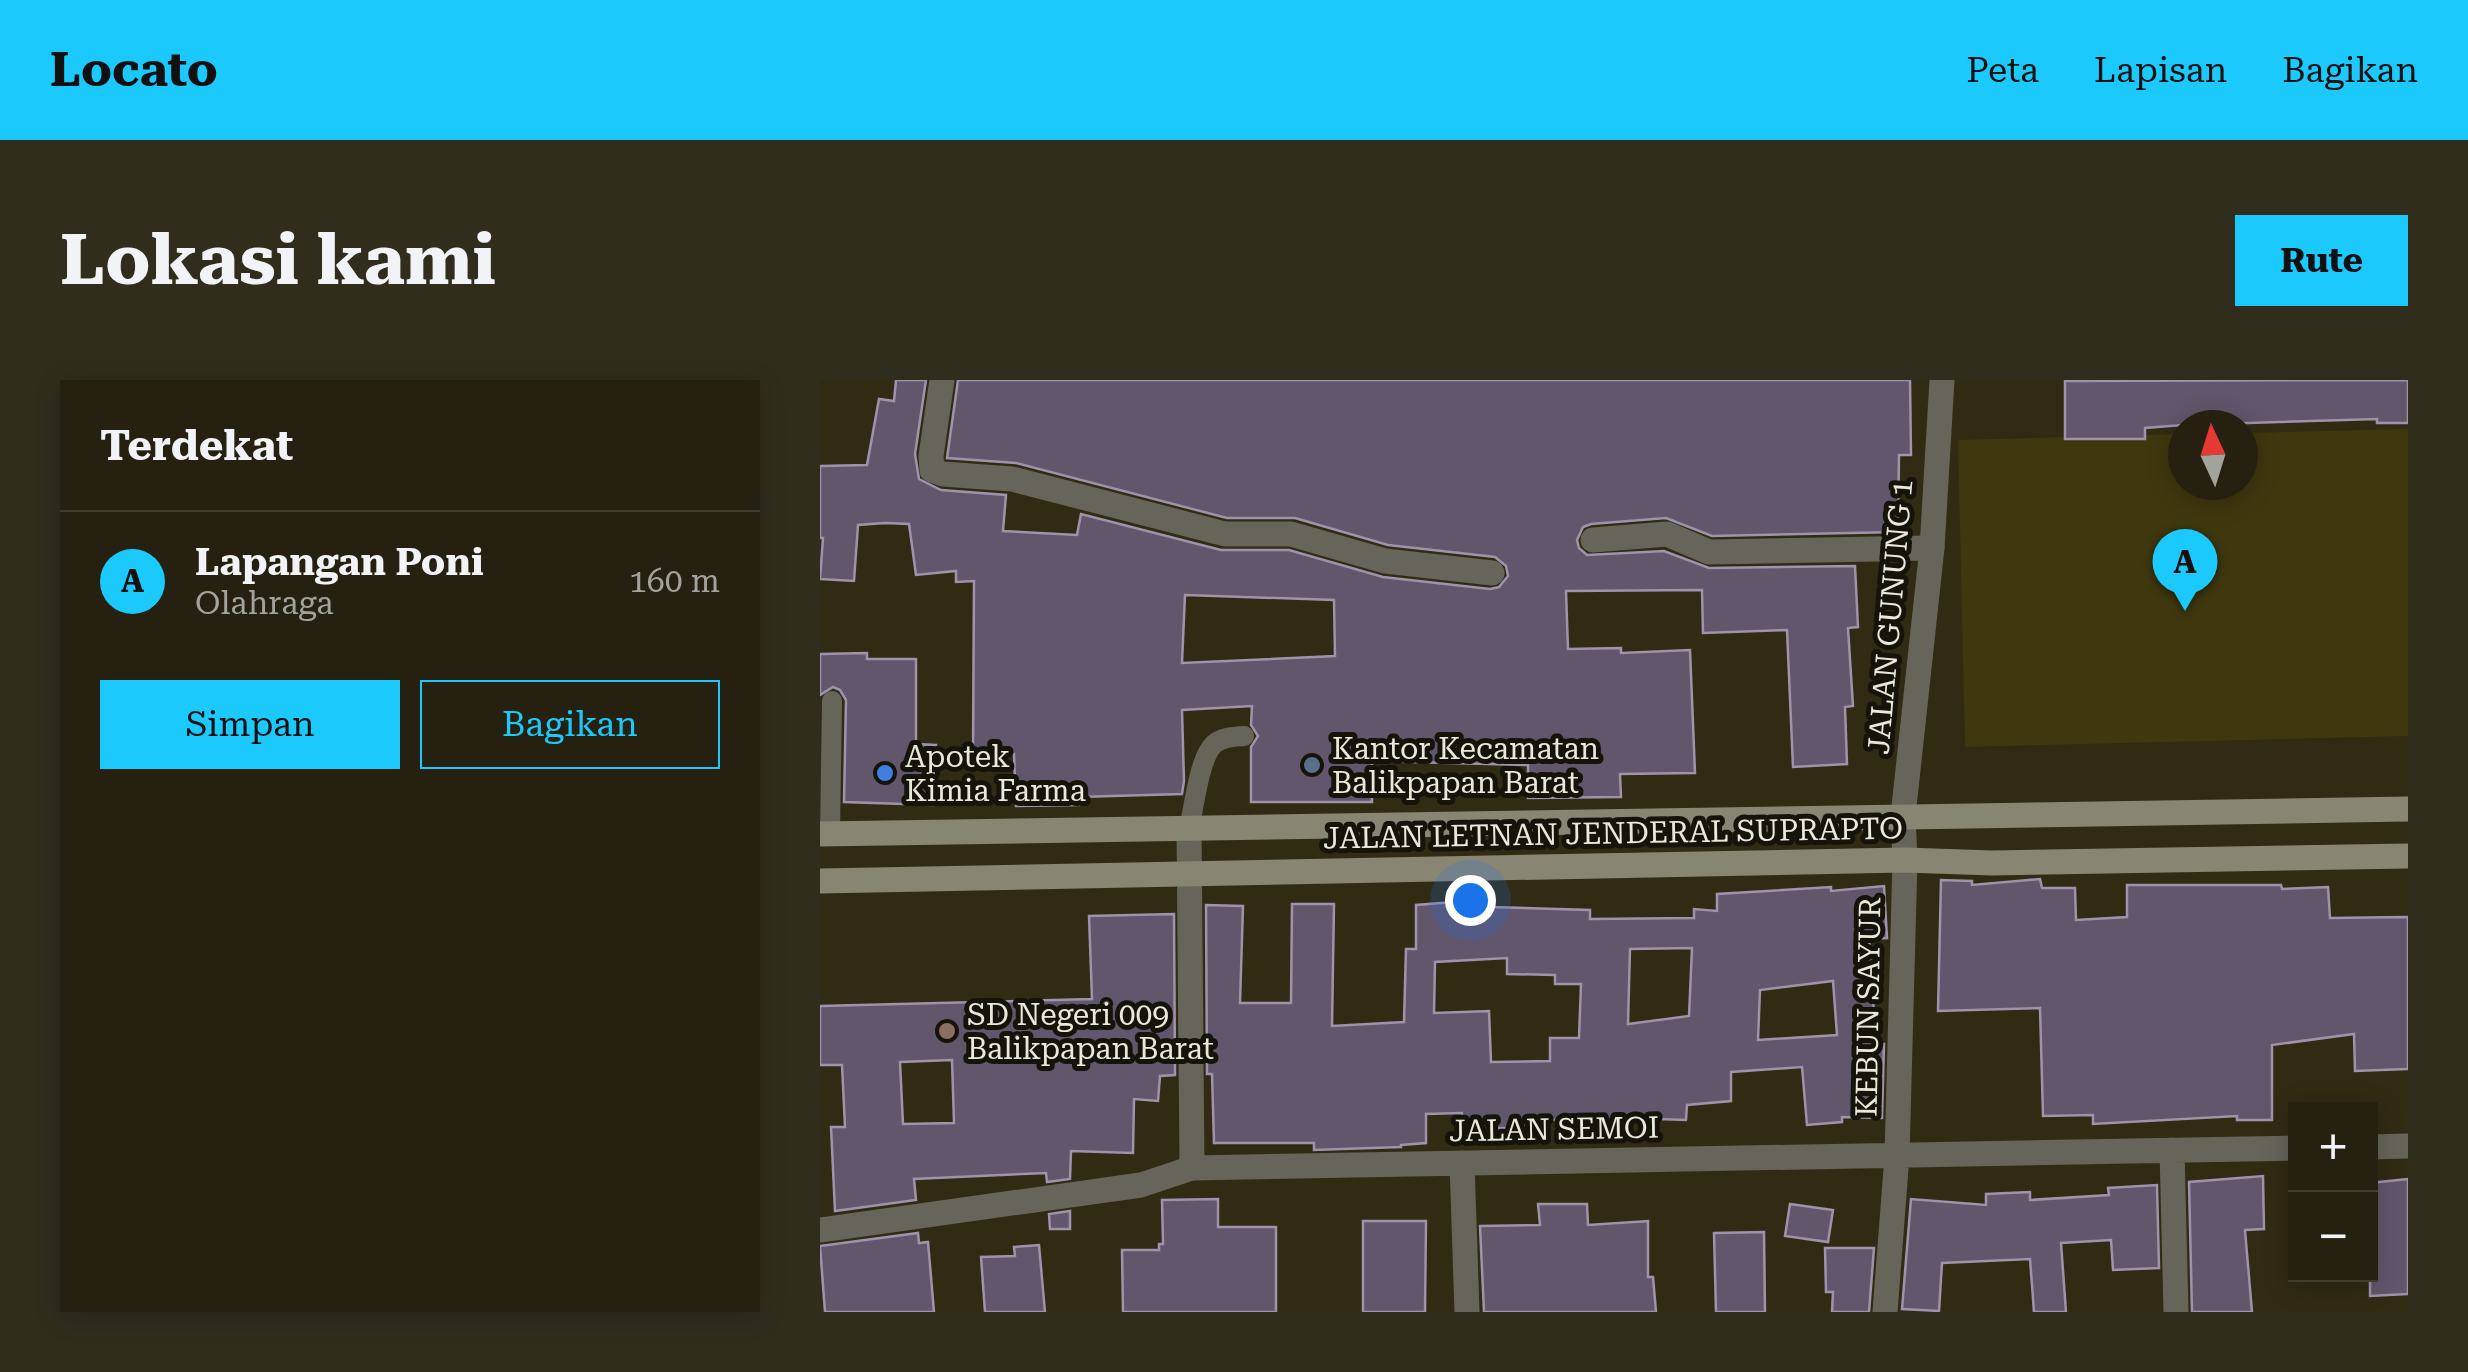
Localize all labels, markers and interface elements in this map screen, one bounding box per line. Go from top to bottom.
text: Locato [50,42,218,98]
text: Peta [1966,50,2039,91]
text: Lapisan [2094,50,2227,91]
text: Bagikan [2282,50,2418,91]
button: Rute [2235,215,2408,306]
text: Lokasi kami [60,219,496,301]
north arrow [2168,410,2258,500]
text: Terdekat [100,421,293,470]
street label: JALAN GUNUNG 1 [1861,478,1919,756]
pin: A [2152,528,2218,611]
text: Lapangan Poni [195,540,484,584]
text: A [121,562,144,600]
text: 160 m [629,562,720,600]
text: Olahraga [195,584,334,622]
button: Simpan [100,680,400,769]
button: Bagikan [420,680,720,769]
place label: Kantor Kecamatan Balikpapan Barat [1332,731,1599,800]
place label: Apotek Kimia Farma [905,739,1086,808]
marker: Kantor Kecamatan Balikpapan Barat [1301,754,1323,776]
marker: Apotek Kimia Farma [874,762,896,784]
street label: JALAN LETNAN JENDERAL SUPRAPTO [1323,810,1903,856]
your location [1445,875,1496,926]
street label: KEBUN SAYUR [1849,897,1887,1117]
place label: SD Negeri 009 Balikpapan Barat [967,997,1214,1066]
marker: SD Negeri 009 Balikpapan Barat [936,1020,958,1042]
map controls [2288,1102,2378,1282]
button: + [2288,1102,2378,1192]
street label: JALAN SEMOI [1449,1110,1659,1148]
button: − [2288,1192,2378,1282]

